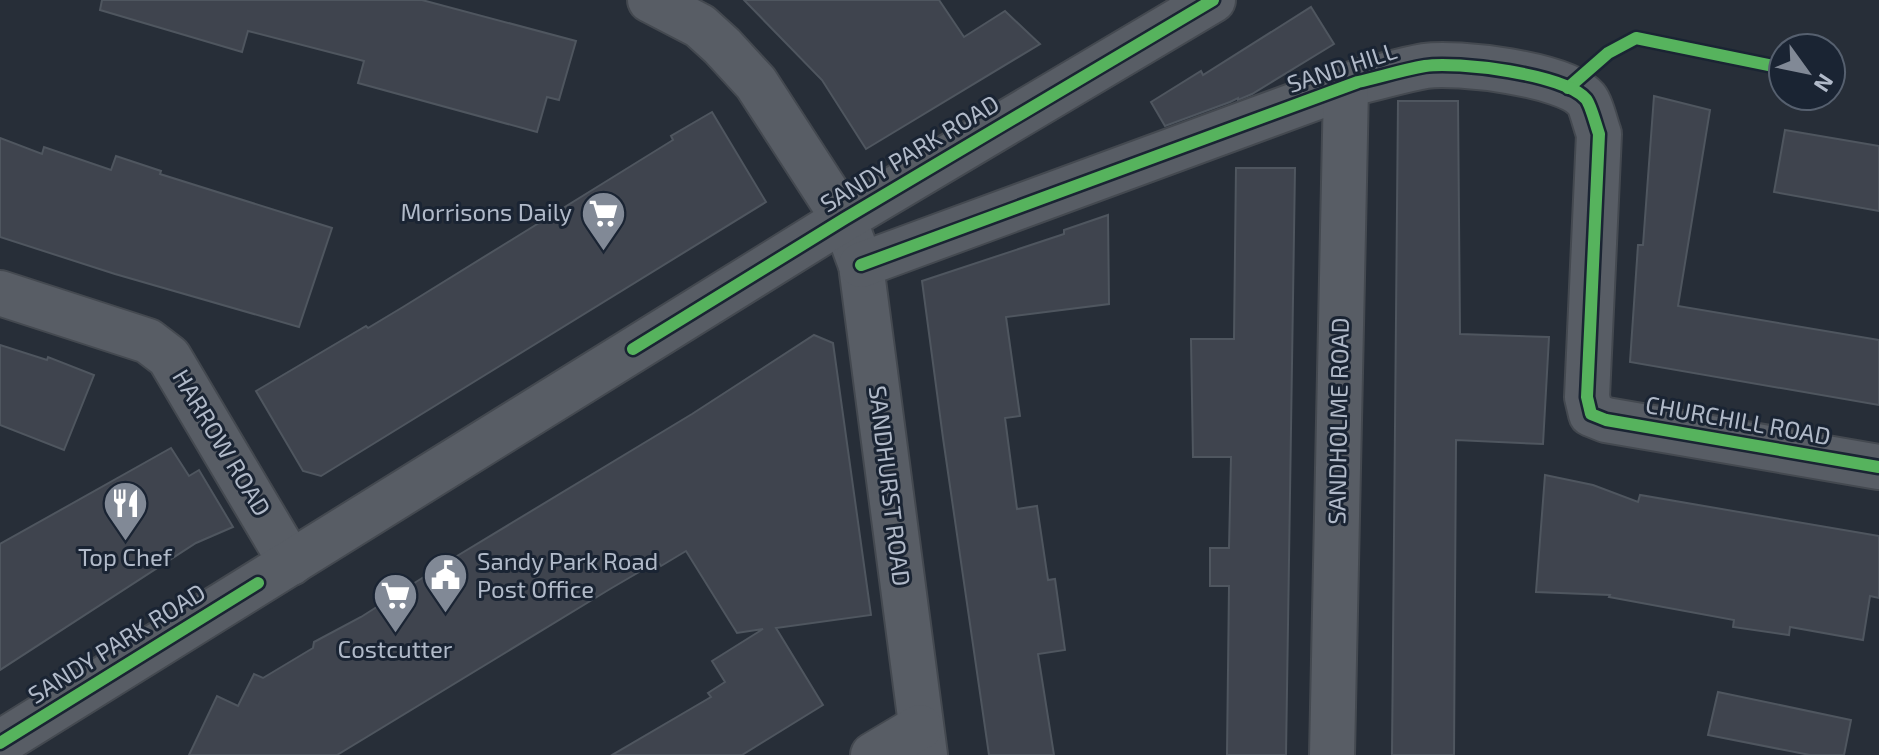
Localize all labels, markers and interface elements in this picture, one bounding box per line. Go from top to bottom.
north arrow [1767,32,1847,112]
street label: SAND HILL [1283,35,1400,98]
text: N [1809,70,1840,97]
street label: SANDY PARK ROAD [815,88,1004,217]
supermarket icon: Morrisons Daily [579,189,627,252]
place label: Morrisons Daily [400,197,572,226]
street label: SANDHOLME ROAD [1321,317,1354,525]
street label: HARROW ROAD [167,364,277,521]
street label: SANDHURST ROAD [864,384,917,588]
street label: CHURCHILL ROAD [1643,389,1833,450]
restaurant icon: Top Chef [101,480,149,543]
place label: Top Chef [78,542,173,571]
place label: Sandy Park Road Post Office [477,546,658,603]
public building icon: Sandy Park Road Post Office [422,552,470,615]
supermarket icon: Costcutter [371,572,419,635]
street label: SANDY PARK ROAD [22,577,210,709]
place label: Costcutter [338,634,453,663]

